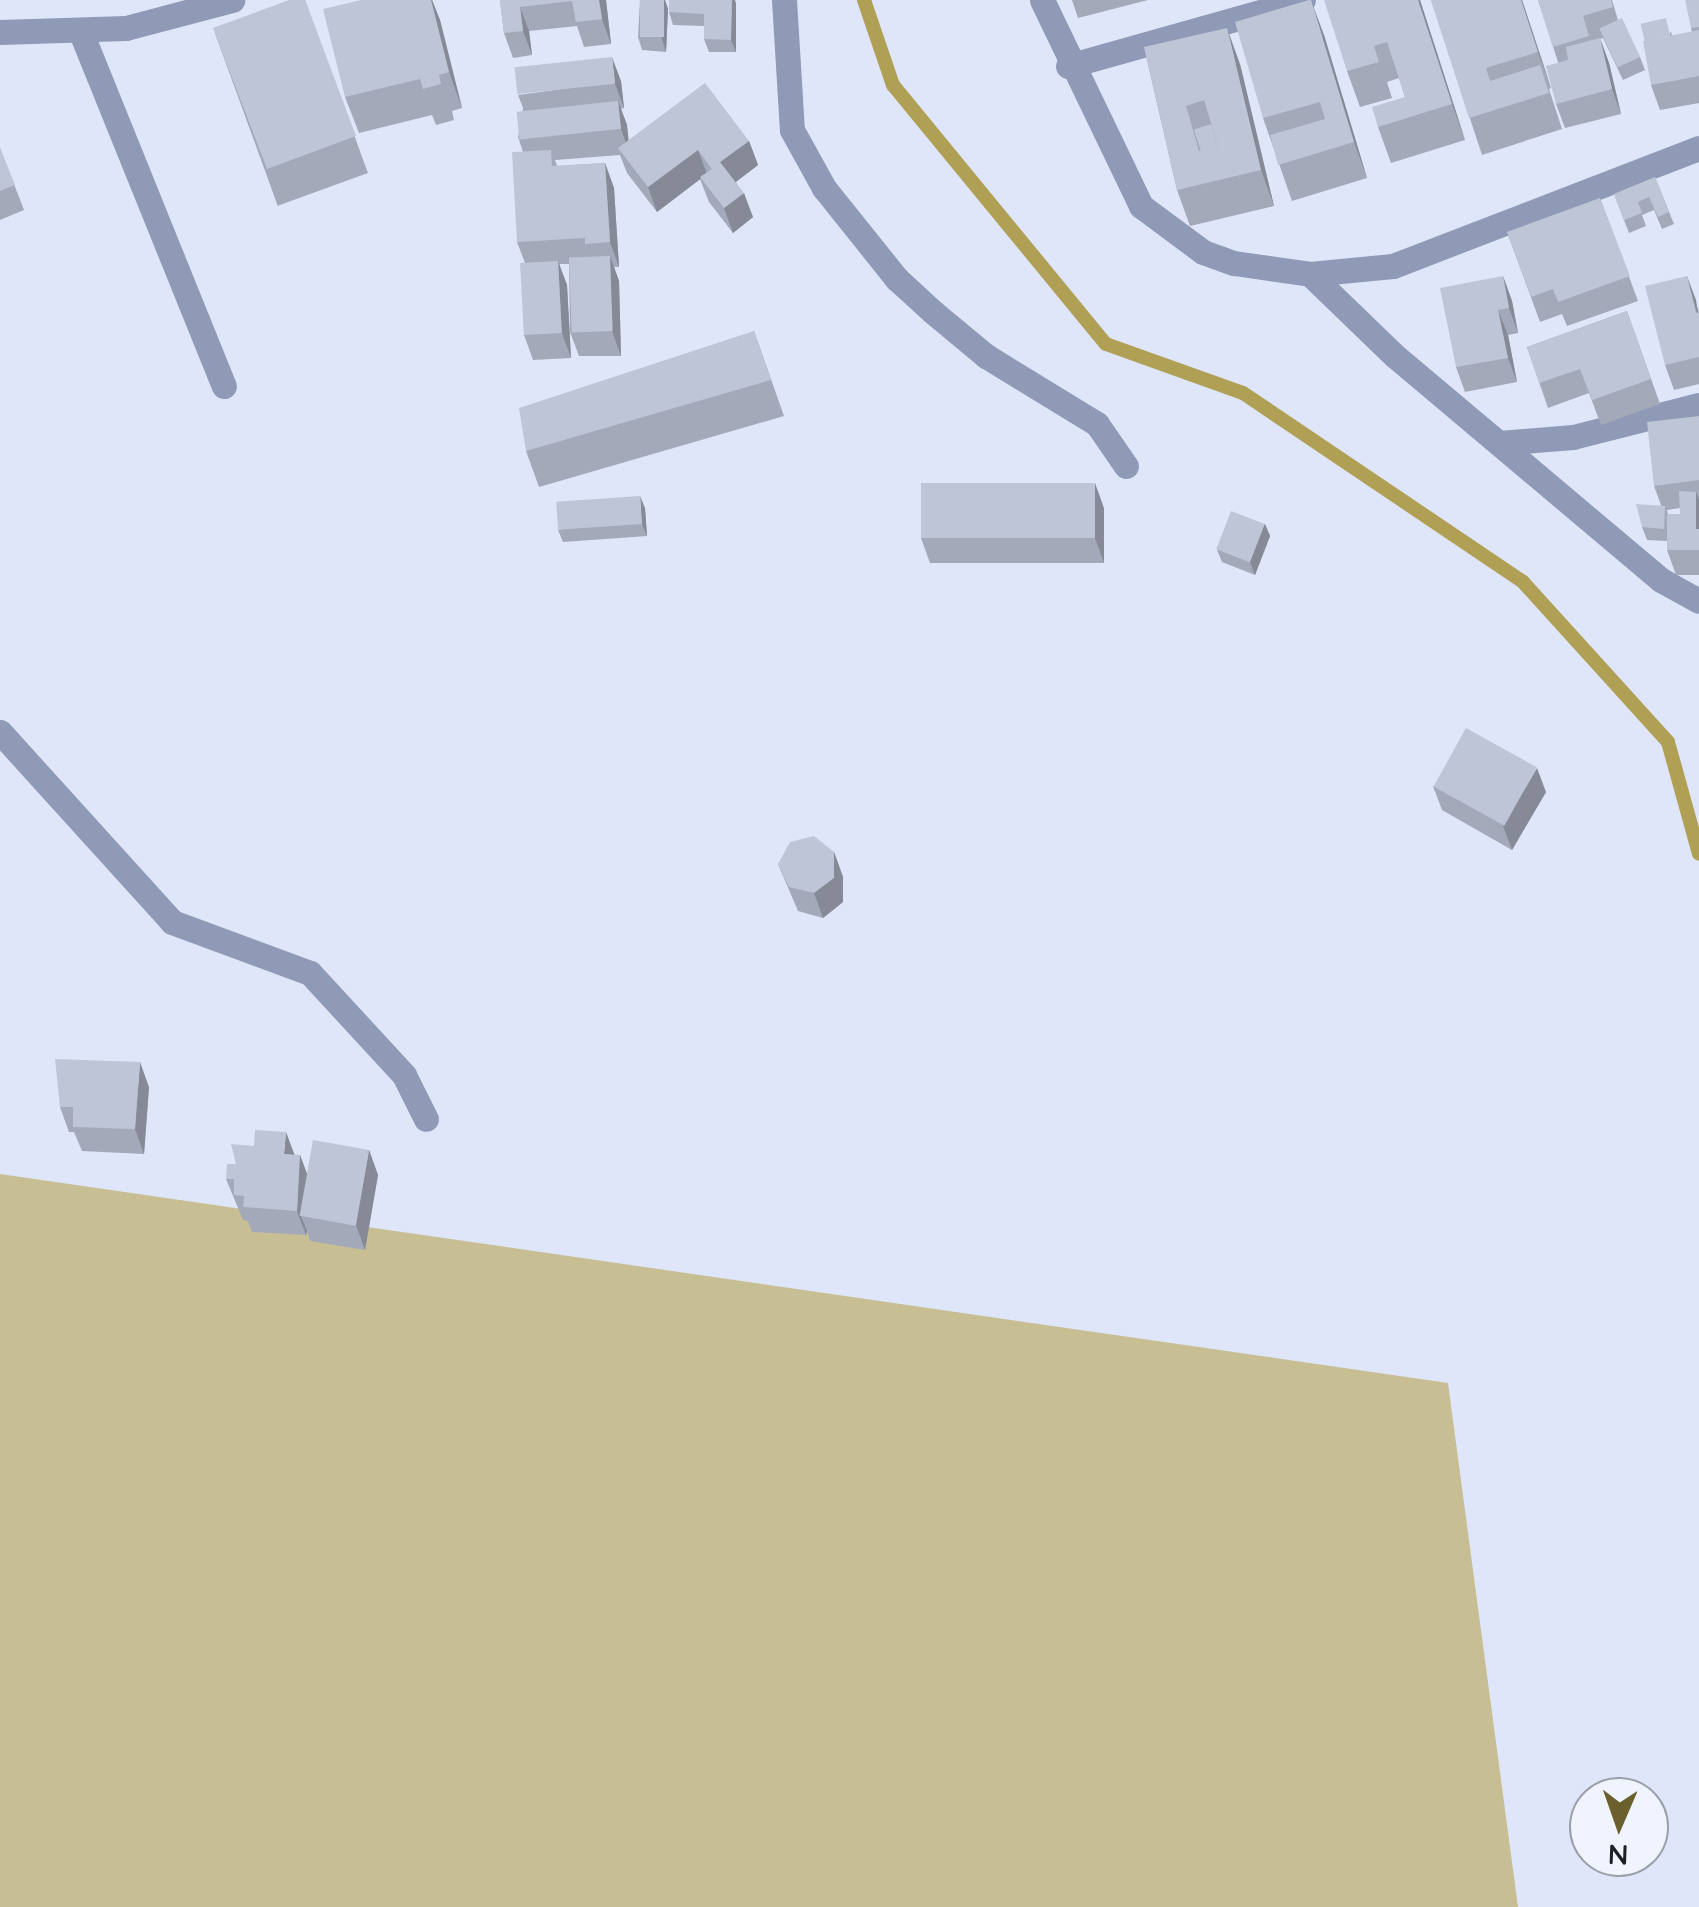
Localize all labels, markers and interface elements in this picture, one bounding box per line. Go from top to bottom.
north arrow [1569,1777,1669,1877]
text: N [1607,1838,1629,1873]

